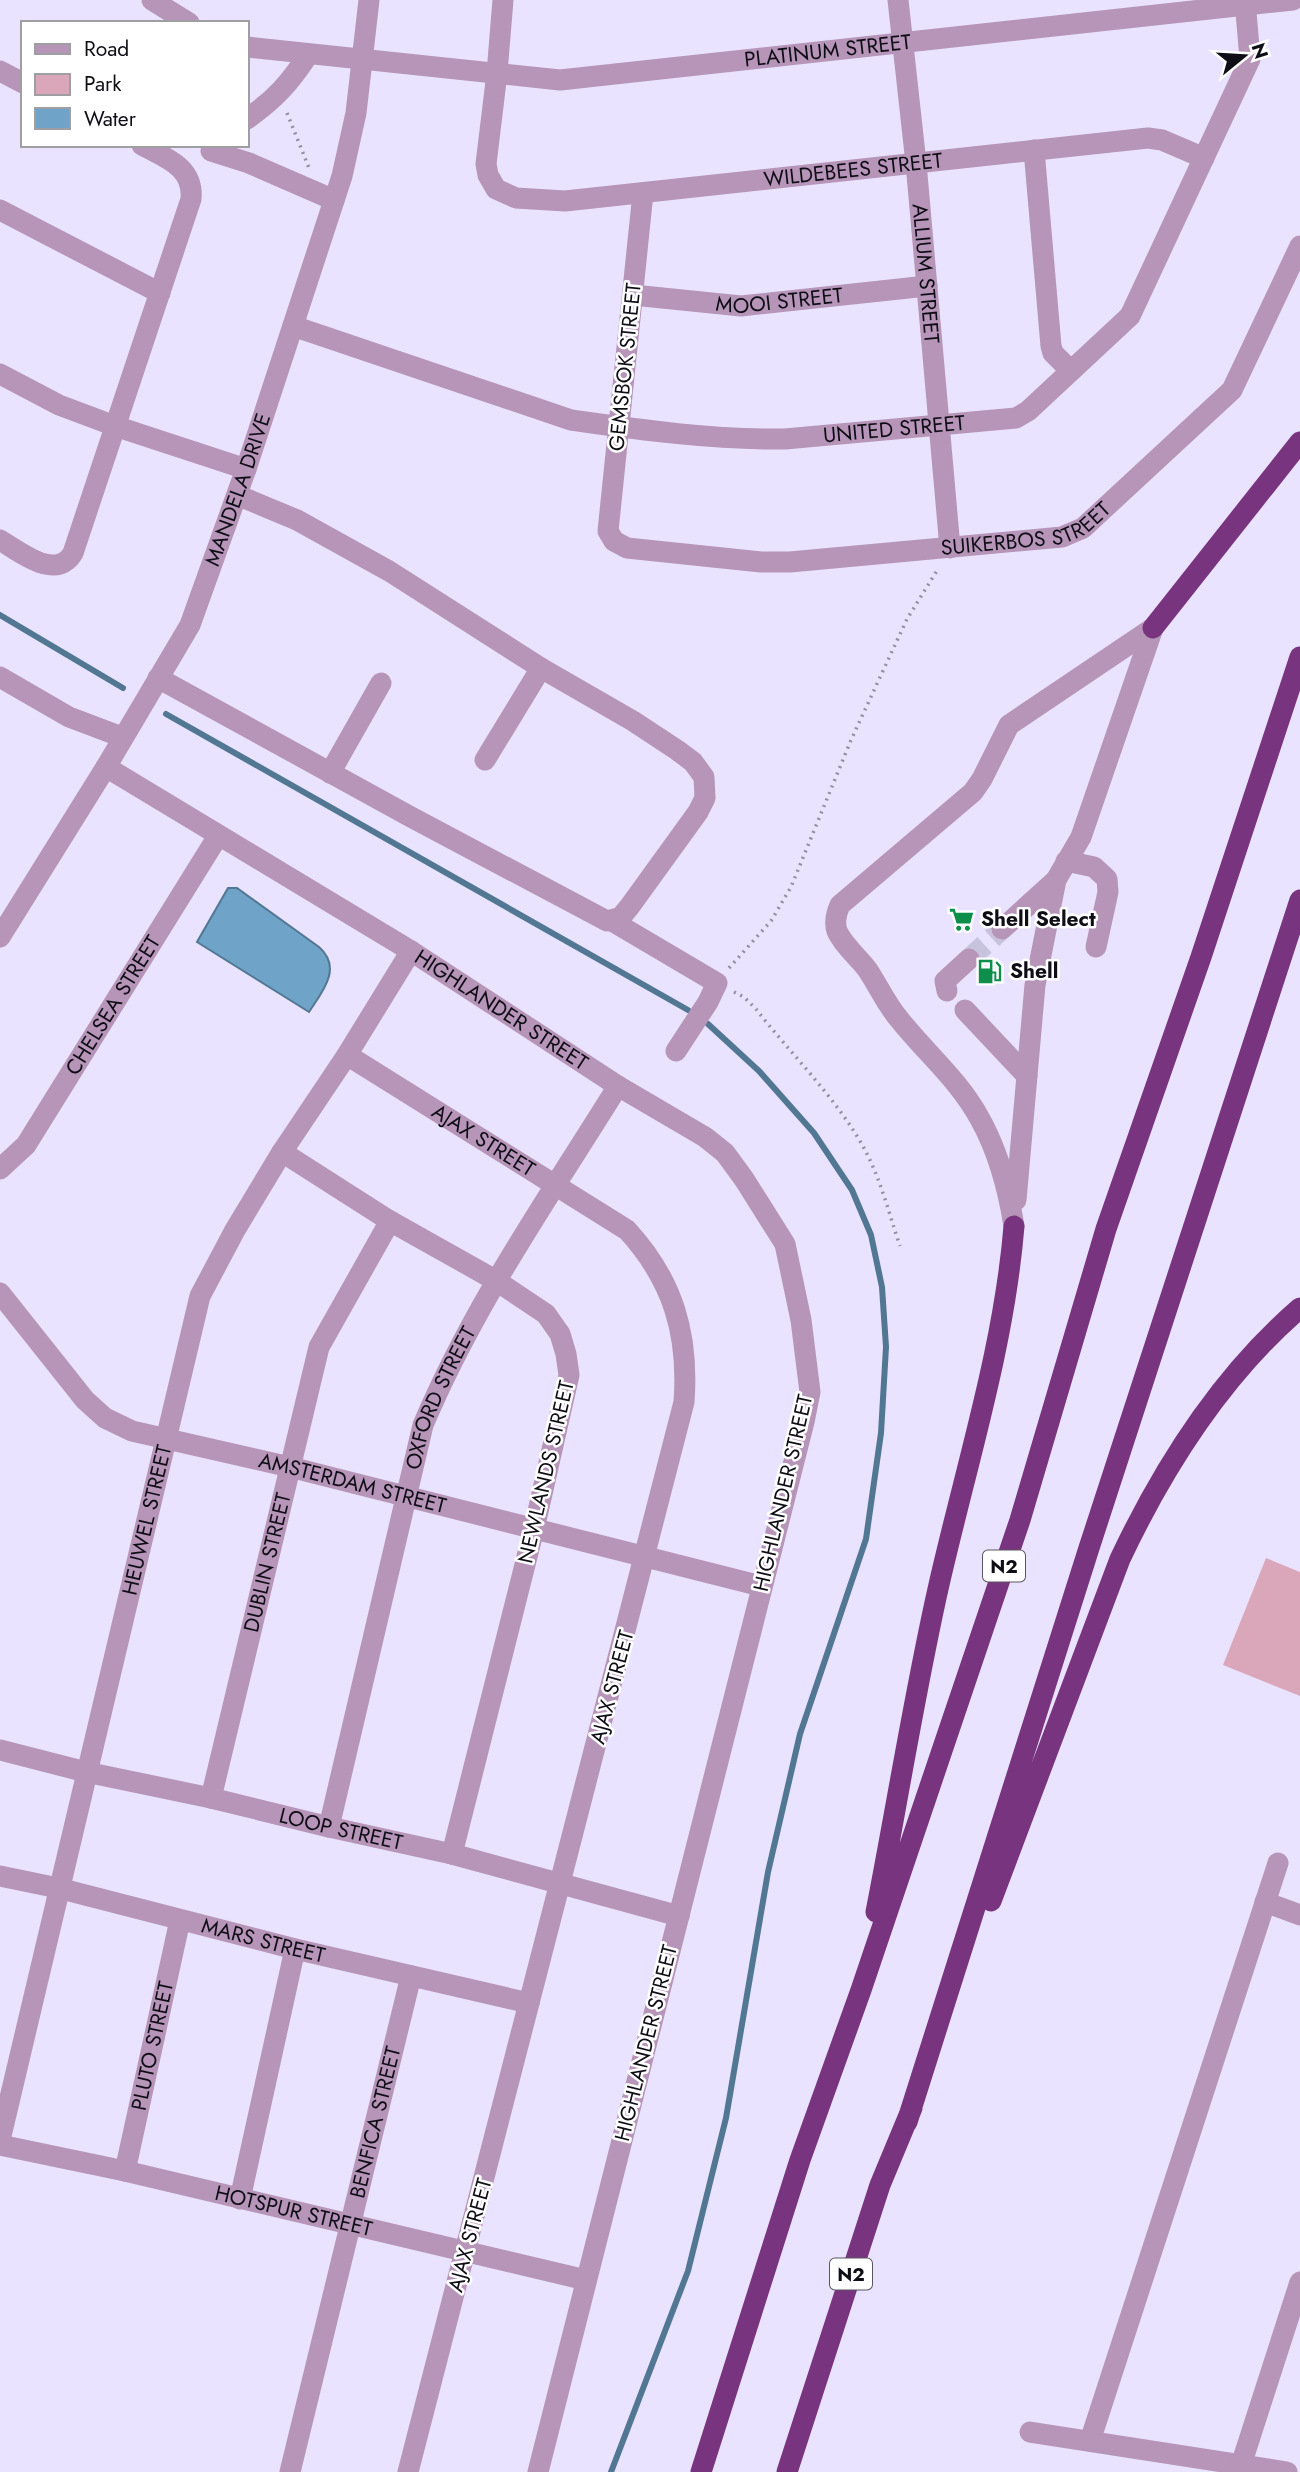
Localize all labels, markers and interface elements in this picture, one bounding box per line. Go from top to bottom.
legend [21,21,248,147]
north arrow [1209,21,1279,91]
street label: PLATINUM STREET [743,27,913,75]
text: Road [84,34,129,64]
text: N [1245,40,1275,62]
text: Park [84,69,122,99]
text: Water [84,104,137,134]
street label: WILDEBEES STREET [762,145,944,194]
street label: ALLIUM STREET [905,202,947,345]
street label: MOOI STREET [714,280,844,322]
street label: GEMSBOK STREET [601,281,649,452]
street label: UNITED STREET [822,408,967,450]
street label: MANDELA DRIVE [197,409,278,570]
street label: SUIKERBOS STREET [939,495,1117,563]
place label: Shell Select [981,904,1096,934]
supermarket icon: Shell Select [947,905,975,933]
street label: CHELSEA STREET [58,929,168,1081]
street label: HIGHLANDER STREET [409,942,594,1078]
place label: Shell [1010,956,1058,986]
fuel station icon: Shell [976,957,1004,985]
street label: AJAX STREET [426,1097,541,1184]
street label: OXFORD STREET [398,1321,483,1473]
street label: NEWLANDS STREET [510,1377,582,1566]
street label: HIGHLANDER STREET [746,1391,820,1595]
street label: HEUWEL STREET [115,1442,179,1598]
street label: AMSTERDAM STREET [256,1445,450,1521]
street label: DUBLIN STREET [236,1490,299,1635]
road number: N2 [983,1550,1025,1582]
street label: AJAX STREET [582,1627,642,1747]
street label: LOOP STREET [276,1800,406,1858]
street label: MARS STREET [198,1911,328,1970]
street label: HIGHLANDER STREET [607,1941,685,2144]
street label: PLUTO STREET [124,1978,181,2113]
street label: BENFICA STREET [342,2043,408,2201]
street label: AJAX STREET [440,2175,500,2295]
street label: HOTSPUR STREET [212,2178,376,2244]
road number: N2 [830,2258,872,2290]

